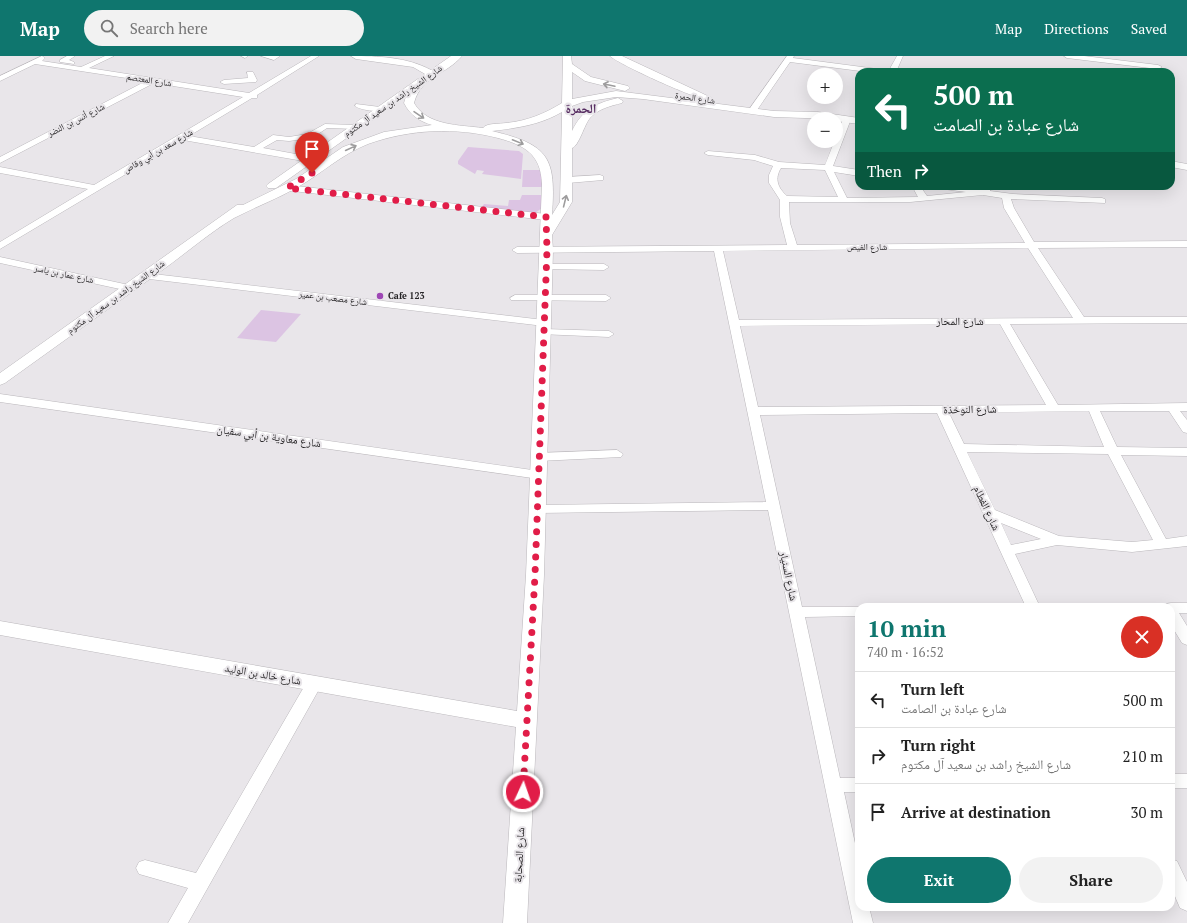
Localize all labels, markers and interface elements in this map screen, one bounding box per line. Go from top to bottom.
search box [84,10,364,46]
text: Map [20,16,60,41]
icon: search [98,17,120,39]
text: Search here [130,18,208,38]
text: Map [995,19,1022,38]
text: Directions [1044,19,1109,38]
text: Saved [1131,19,1167,38]
street label: شارع الشيخ راشد بن سعيد آل مكتوم [341,62,445,141]
map controls [807,68,843,148]
button: + [807,68,843,104]
street label: شارع المعتصم [125,70,173,90]
text: 500 m [933,76,1014,113]
one-way arrow [603,80,616,88]
icon: left [867,84,919,136]
street label: شارع الحمرة [674,89,716,107]
district label: الحمرة [565,99,597,117]
street label: شارع أنس بن النضر [45,100,107,140]
one-way arrow [414,111,425,119]
button: − [807,112,843,148]
text: شارع عبادة بن الصامت [933,112,1079,136]
street label: شارع سعد بن أبي وقاص [121,126,196,177]
pin [295,132,329,173]
icon: arrive [301,138,323,160]
one-way arrow [512,138,524,146]
one-way arrow [344,144,356,151]
icon: right [910,160,932,182]
text: Then [867,161,902,181]
one-way arrow [562,195,569,208]
street label: شارع الغيص [847,241,887,253]
street label: شارع الشيخ راشد بن سعيد آل مكتوم [65,257,168,337]
street label: شارع عمار بن ياسر [32,262,95,286]
street label: شارع مصعب بن عمير [297,288,368,308]
place label: Cafe 123 [388,290,425,302]
marker: Cafe 123 [375,291,385,301]
street label: شارع المحار [935,314,984,328]
street label: شارع النوخذة [943,402,997,416]
street label: شارع معاوية بن أبي سفيان [216,422,322,452]
street label: شارع الفطام [971,483,1003,533]
street label: شارع السنيار [777,549,801,602]
text: 10 min [867,612,946,644]
button: close [1121,616,1163,658]
text: 740 m · 16:52 [867,643,944,661]
street label: شارع خالد بن الوليد [224,660,302,688]
text: Turn left [901,679,965,699]
icon: left [867,689,889,711]
text: 500 m [1122,690,1163,710]
text: شارع عبادة بن الصامت [901,699,1007,717]
text: Turn right [901,735,976,755]
icon: right [867,745,889,767]
text: 210 m [1122,746,1163,766]
text: شارع الشيخ راشد بن سعيد آل مكتوم [901,755,1071,773]
position arrow [502,771,544,813]
icon: arrive [867,801,889,823]
text: Arrive at destination [901,802,1051,822]
text: 30 m [1130,802,1163,822]
street label: شارع الصحابة [511,827,527,883]
button: Exit [867,857,1011,903]
button: Share [1019,857,1163,903]

